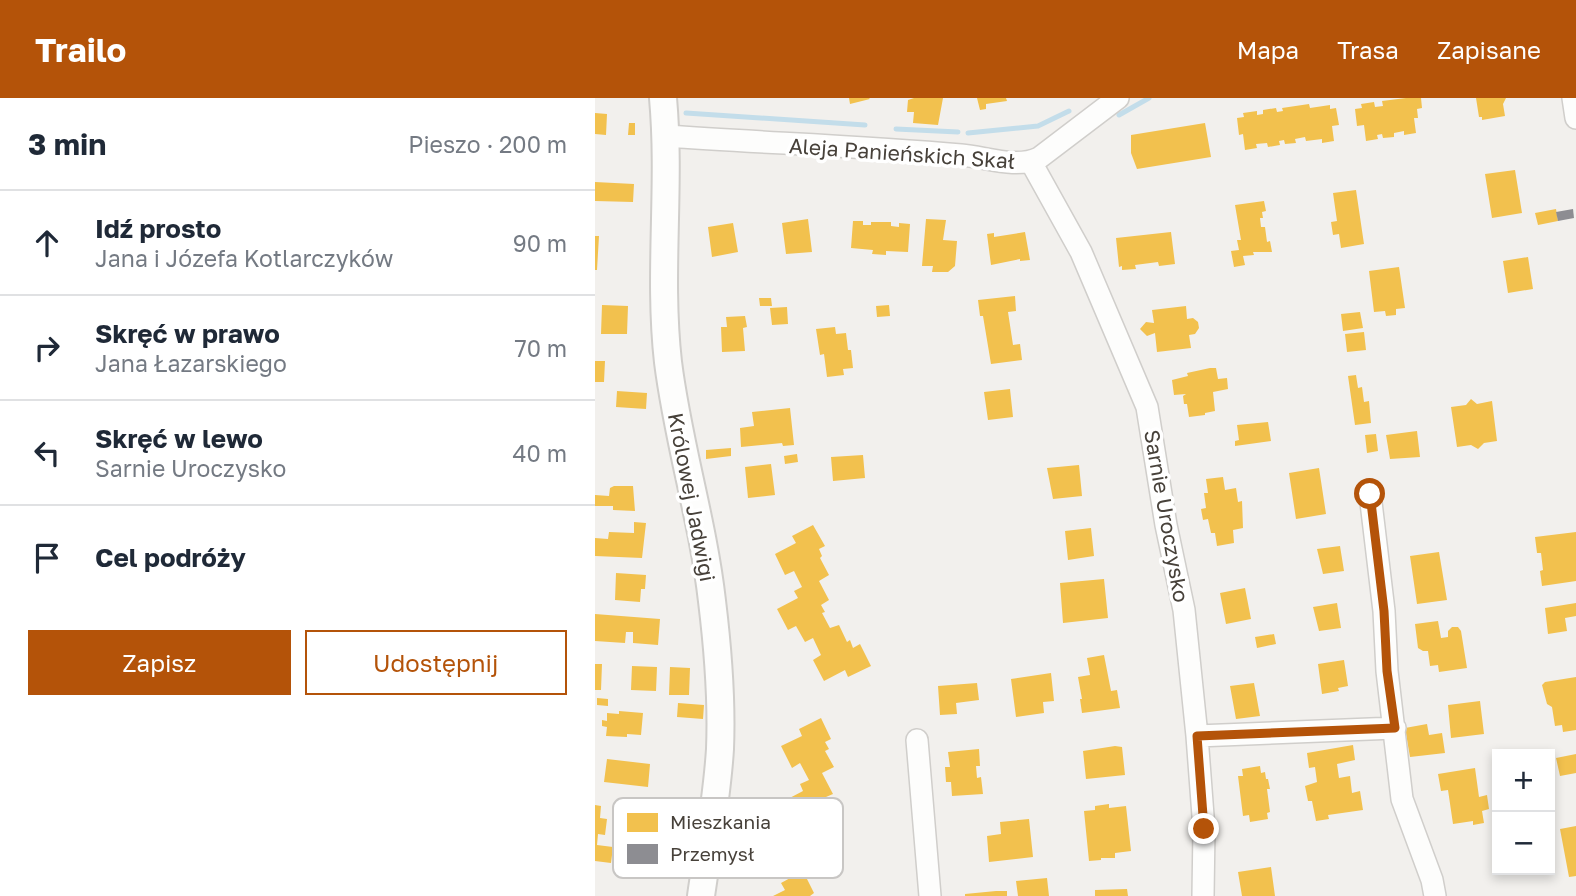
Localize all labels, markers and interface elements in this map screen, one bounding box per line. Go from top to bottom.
text: Trailo [35,30,126,69]
text: Mapa [1237,35,1299,64]
text: Trasa [1337,35,1399,64]
text: Zapisane [1437,35,1541,64]
text: 3 min [28,126,106,162]
text: Pieszo · 200 m [408,130,567,158]
street label: Aleja Panieńskich Skał [788,132,1016,174]
text: Idź prosto [95,213,221,244]
icon: ahead [28,224,66,262]
text: 90 m [513,229,567,257]
text: Jana i Józefa Kotlarczyków [95,244,393,272]
text: Skręć w prawo [95,318,280,349]
icon: right [28,329,66,367]
text: 70 m [514,334,567,362]
text: Jana Łazarskiego [95,349,287,377]
street label: Królowej Jadwigi [663,410,721,584]
text: Skręć w lewo [95,423,263,454]
street label: Sarnie Uroczysko [1139,428,1195,604]
icon: left [28,434,66,472]
text: 40 m [513,439,567,467]
text: Sarnie Uroczysko [95,454,286,482]
route start [1354,478,1385,509]
icon: arrive [28,539,66,577]
text: Cel podróży [95,542,246,573]
button: Zapisz [28,630,291,695]
button: Udostępnij [305,630,567,695]
map controls [1492,749,1555,875]
button: + [1492,749,1555,812]
legend [613,798,843,878]
text: Mieszkania [670,810,771,833]
button: − [1492,812,1555,875]
route end [1188,813,1219,844]
text: Przemysł [670,842,754,865]

